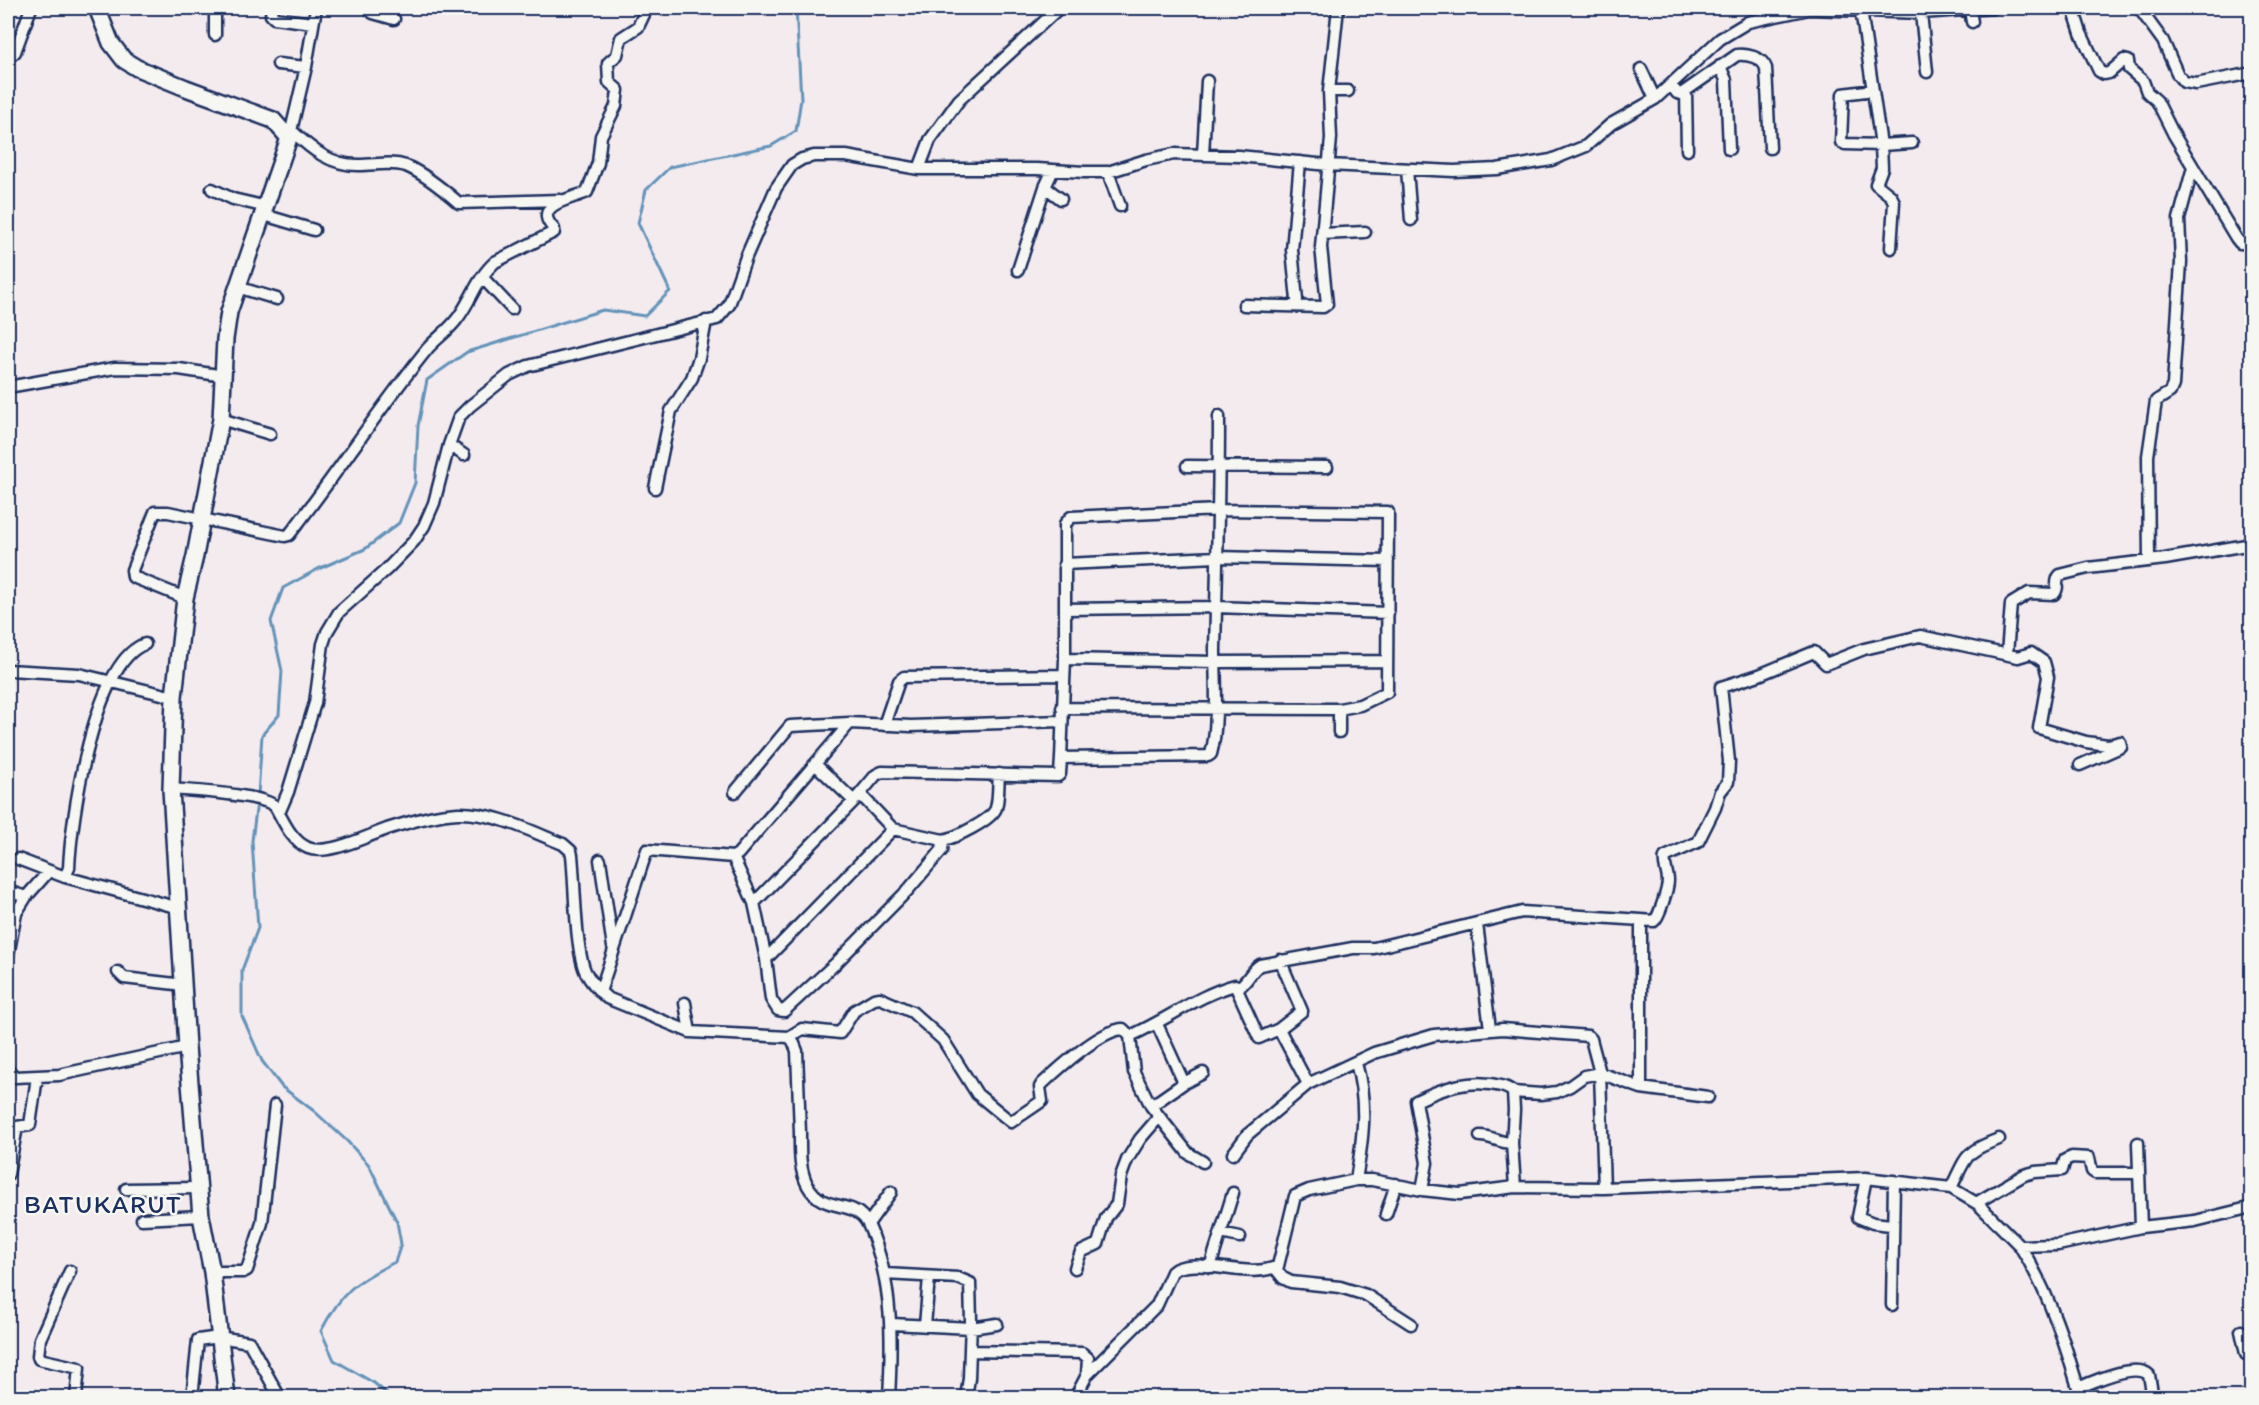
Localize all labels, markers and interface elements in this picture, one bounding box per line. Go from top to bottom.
district label: BATUKARUT [24,1188,182,1220]

